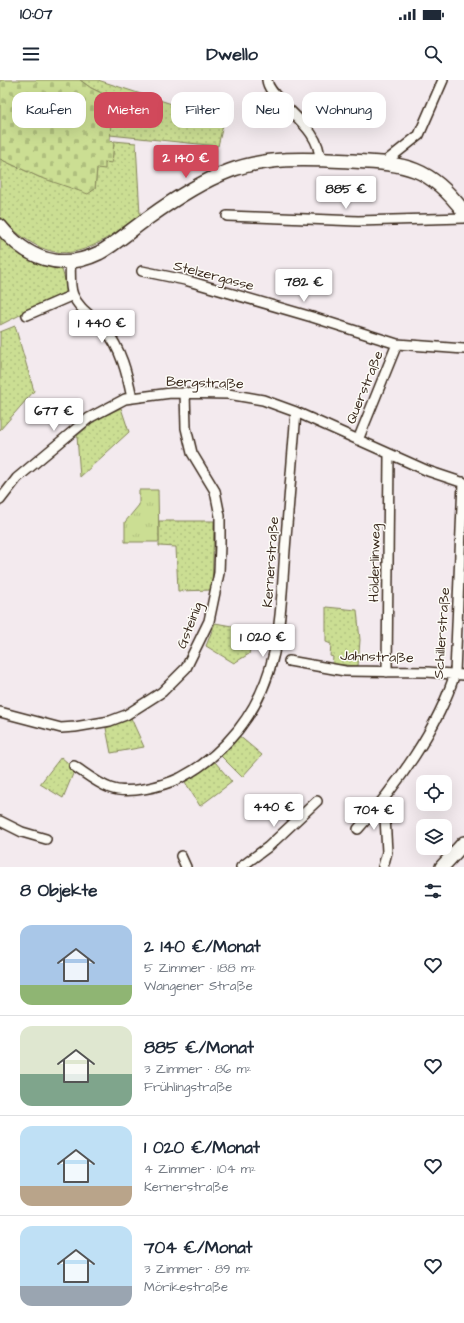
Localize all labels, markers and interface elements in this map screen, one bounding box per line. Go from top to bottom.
text: 10:07 [20,4,53,25]
text: Dwello [206,42,258,67]
icon: menu [20,43,42,65]
icon: search [422,43,444,65]
chip: Kaufen [12,92,86,128]
chip: Mieten [94,92,163,128]
chip: Filter [171,92,234,128]
chip: Neu [242,92,294,128]
chip: Wohnung [302,92,386,128]
pin: 2 140 € [149,145,223,179]
text: 2 140 € [163,149,209,167]
pin: 885 € [318,176,374,210]
text: 885 € [325,180,367,198]
street label: Stelzergasse [171,256,257,296]
pin: 782 € [276,269,332,303]
text: 782 € [284,273,324,291]
pin: 1 440 € [65,310,139,344]
text: 1 440 € [78,314,126,332]
street label: Querstraße [341,347,389,427]
street label: Bergstraße [166,372,244,394]
pin: 677 € [26,398,82,432]
text: 677 € [34,402,74,420]
street label: Kernerstraße [258,515,284,608]
street label: Hölderlinweg [364,524,386,602]
street label: Schillerstraße [429,586,455,679]
street label: Gsteinig [172,599,208,652]
pin: 1 020 € [226,624,300,658]
text: 1 020 € [240,628,286,646]
street label: Jahnstraße [340,646,414,668]
map controls [416,775,452,855]
button: locate [416,775,452,811]
pin: 440 € [246,794,302,828]
pin: 704 € [346,797,402,831]
text: 440 € [253,798,295,816]
text: 704 € [354,801,394,819]
button: layers [416,819,452,855]
text: 8 Objekte [20,879,98,903]
icon: filters [422,880,444,902]
text: 2 140 €/Monat [144,935,261,959]
icon: home [52,941,100,989]
icon: heart [422,954,444,976]
text: 5 Zimmer · 188 m² [144,959,256,977]
text: Wangener Straße [144,977,253,995]
text: 885 €/Monat [144,1036,254,1060]
icon: home [52,1042,100,1090]
icon: heart [422,1055,444,1077]
text: 3 Zimmer · 86 m² [144,1060,251,1078]
text: Frühlingstraße [144,1078,232,1096]
text: 1 020 €/Monat [144,1136,260,1160]
icon: home [52,1142,100,1190]
icon: heart [422,1155,444,1177]
text: 4 Zimmer · 104 m² [144,1160,256,1178]
text: Kernerstraße [144,1178,229,1196]
text: 704 €/Monat [144,1236,252,1260]
icon: home [52,1242,100,1290]
icon: heart [422,1255,444,1277]
text: 3 Zimmer · 89 m² [144,1260,251,1278]
text: Mörikestraße [144,1278,228,1296]

